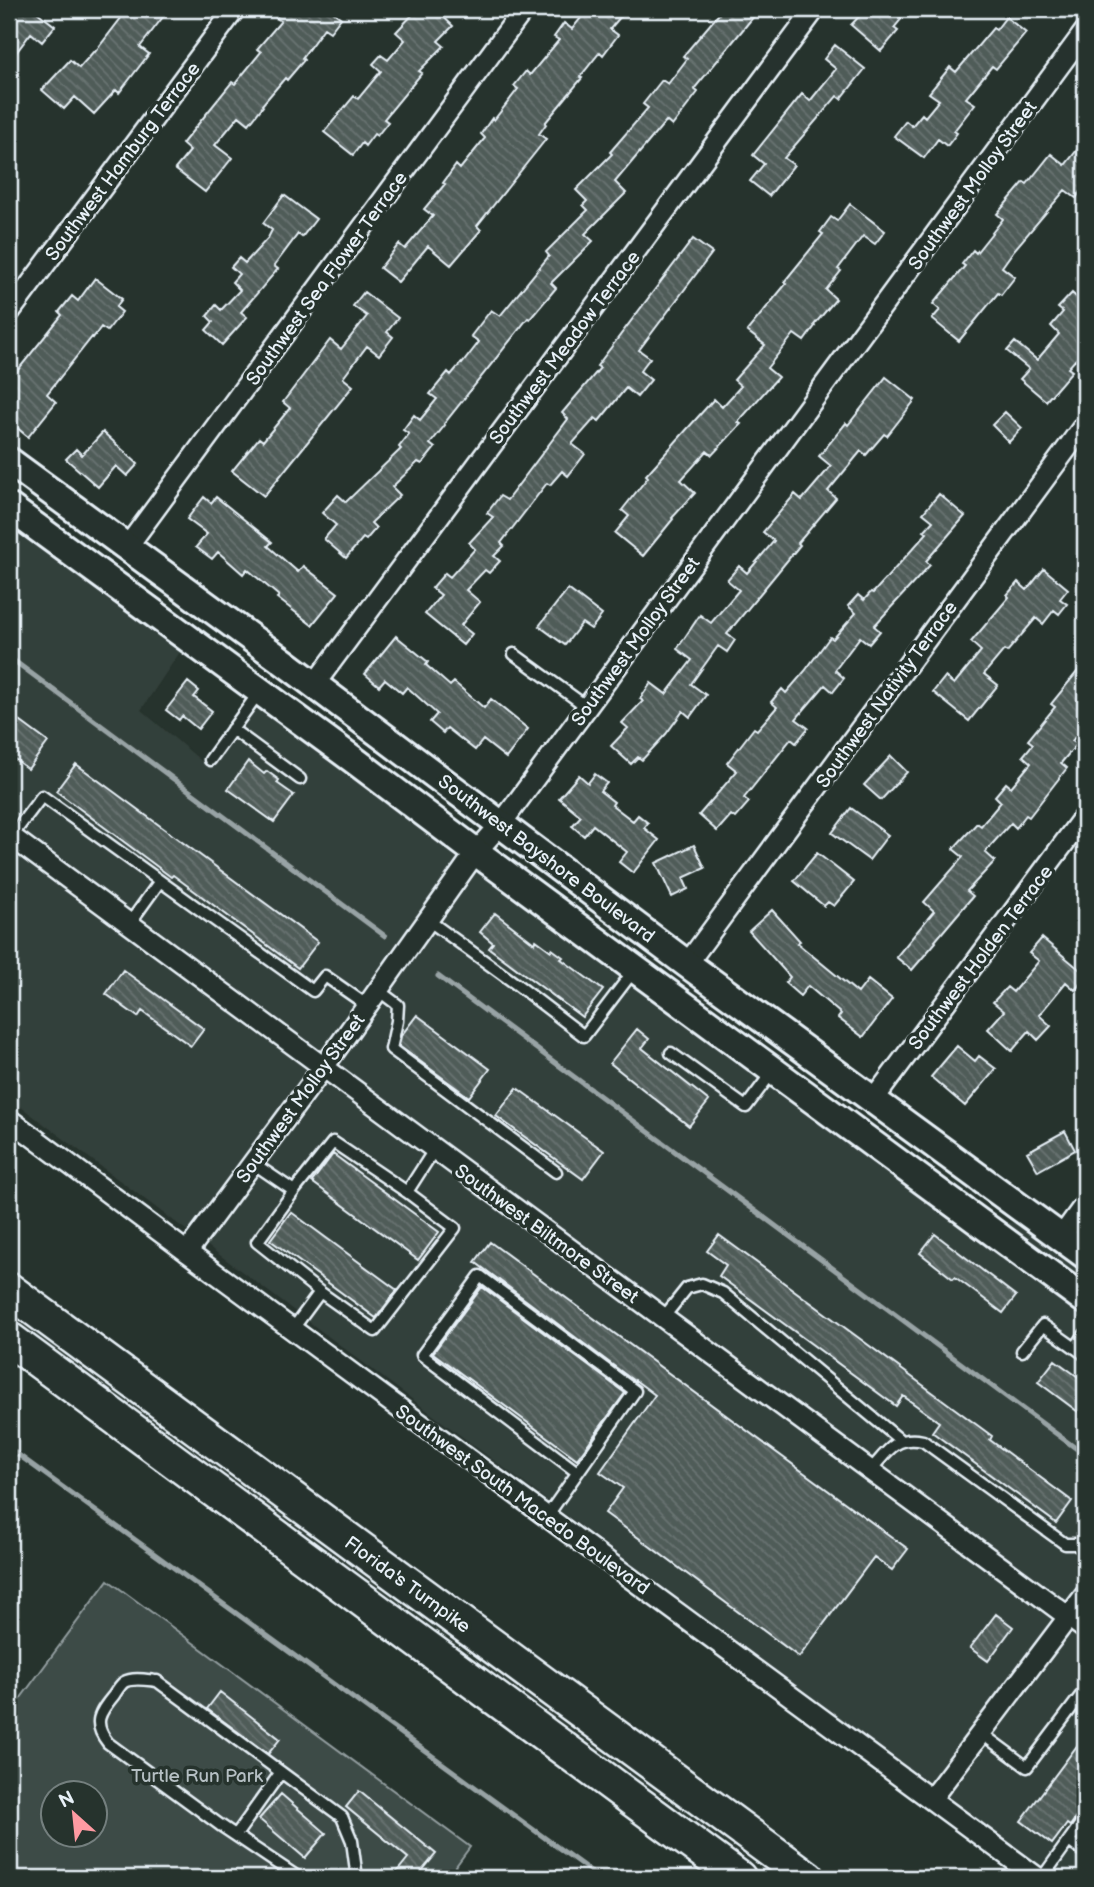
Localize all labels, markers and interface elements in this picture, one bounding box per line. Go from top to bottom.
street label: Southwest Hamburg Terrace [41,58,205,266]
street label: Southwest Molloy Street [904,97,1042,275]
street label: Southwest Sea Flower Terrace [242,167,413,390]
street label: Southwest Meadow Terrace [485,247,646,449]
street label: Southwest Molloy Street [567,553,705,731]
street label: Southwest Nativity Terrace [812,597,963,793]
street label: Southwest Bayshore Boulevard [433,770,659,948]
street label: Southwest Holden Terrace [904,861,1058,1055]
street label: Southwest Molloy Street [232,1010,370,1188]
street label: Southwest Biltmore Street [450,1160,643,1309]
street label: Southwest South Macedo Boulevard [390,1400,654,1600]
street label: Florida's Turnpike [340,1532,475,1639]
park label: Turtle Run Park [131,1765,264,1788]
north arrow [38,1778,108,1848]
text: N [55,1787,79,1814]

